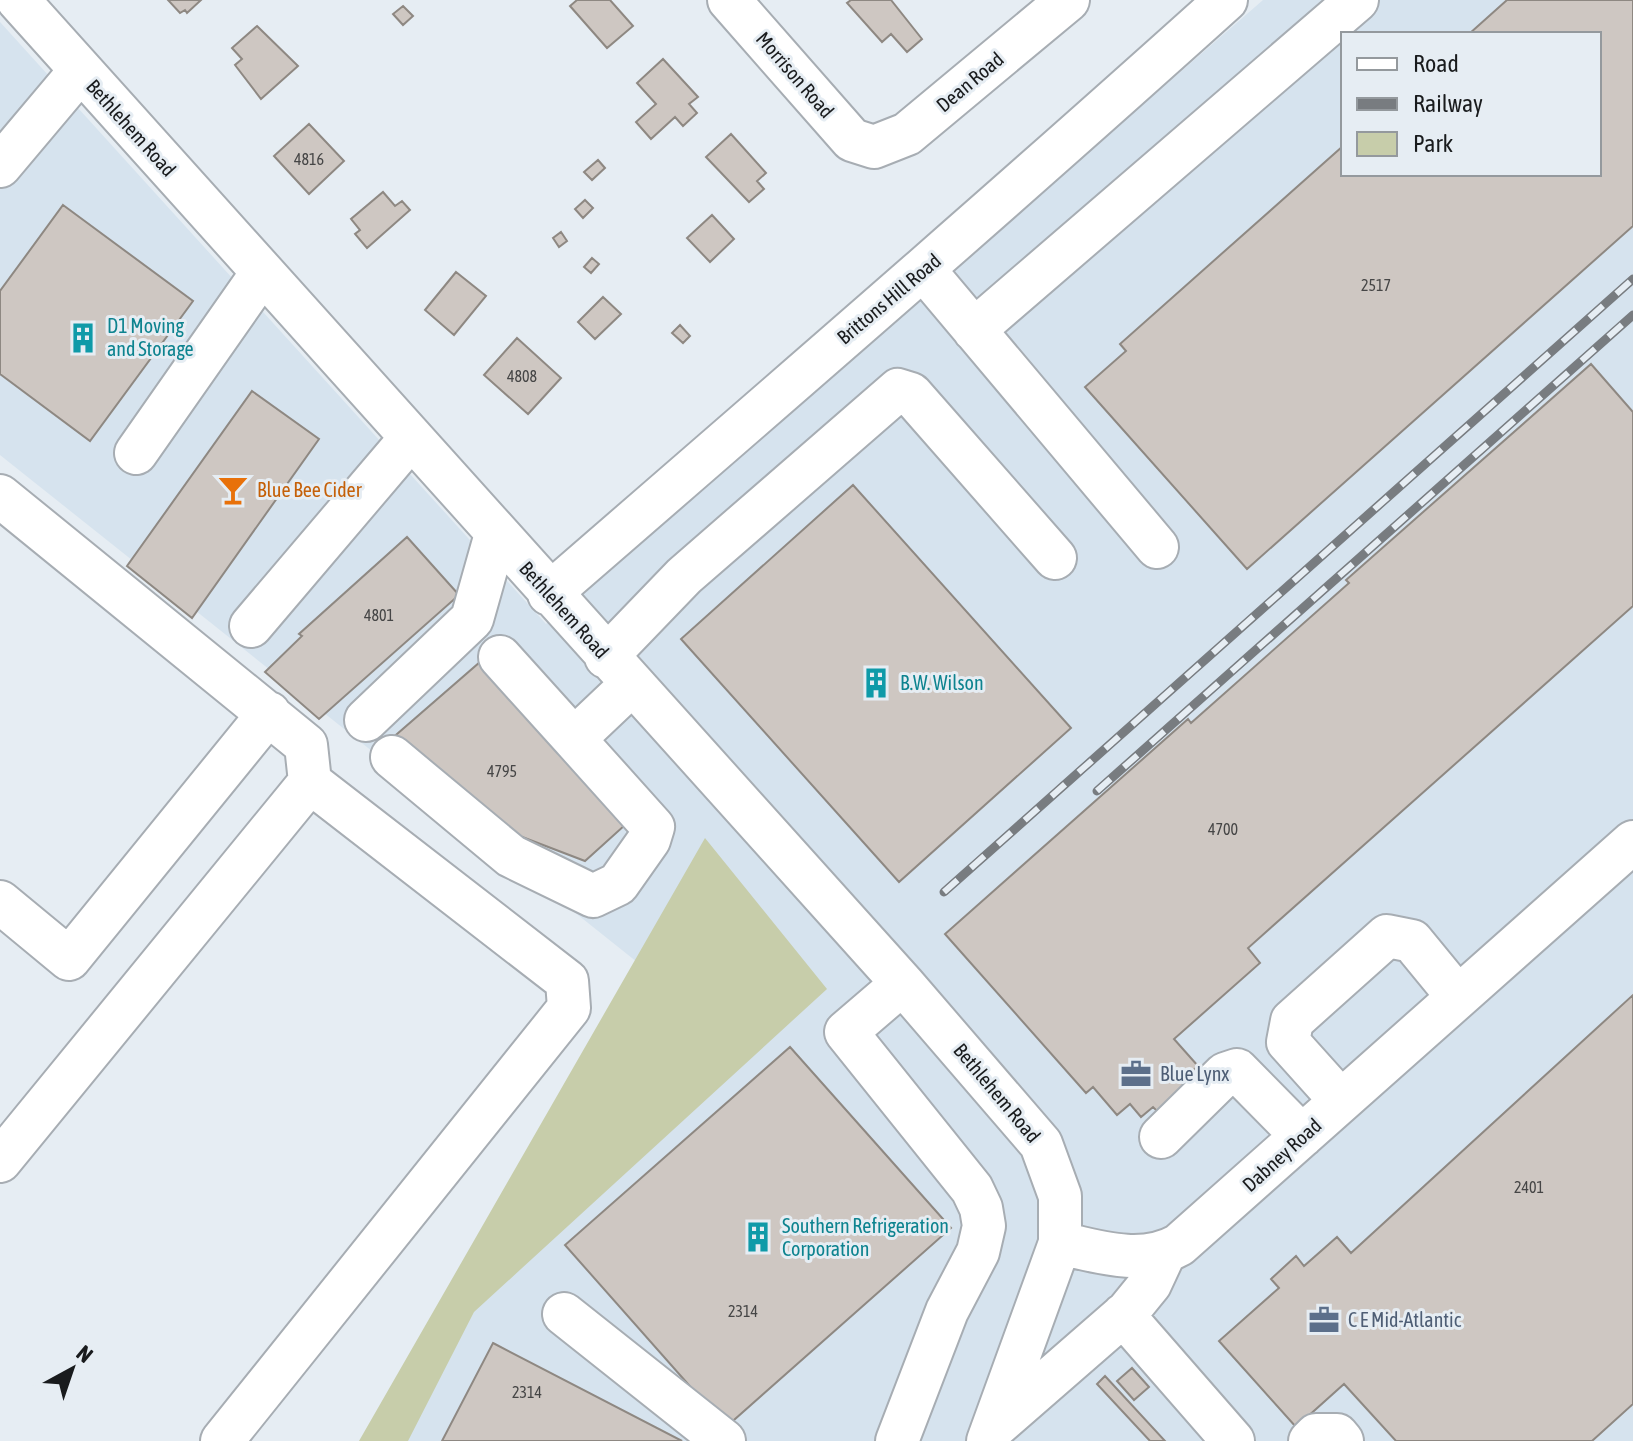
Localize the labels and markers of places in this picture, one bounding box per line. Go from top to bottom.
place label: D1 Moving and Storage [107,314,194,360]
building icon: D1 Moving and Storage [66,321,100,355]
bar icon: Blue Bee Cider [216,473,250,507]
place label: Blue Bee Cider [257,478,363,501]
building icon: B.W. Wilson [859,666,893,700]
place label: B.W. Wilson [900,671,984,694]
office icon: Blue Lynx [1119,1057,1153,1091]
place label: Blue Lynx [1160,1062,1229,1085]
place label: Southern Refrigeration Corporation [782,1214,949,1260]
building icon: Southern Refrigeration Corporation [741,1220,775,1254]
office icon: C E Mid-Atlantic [1307,1303,1341,1337]
place label: C E Mid-Atlantic [1348,1308,1462,1331]

